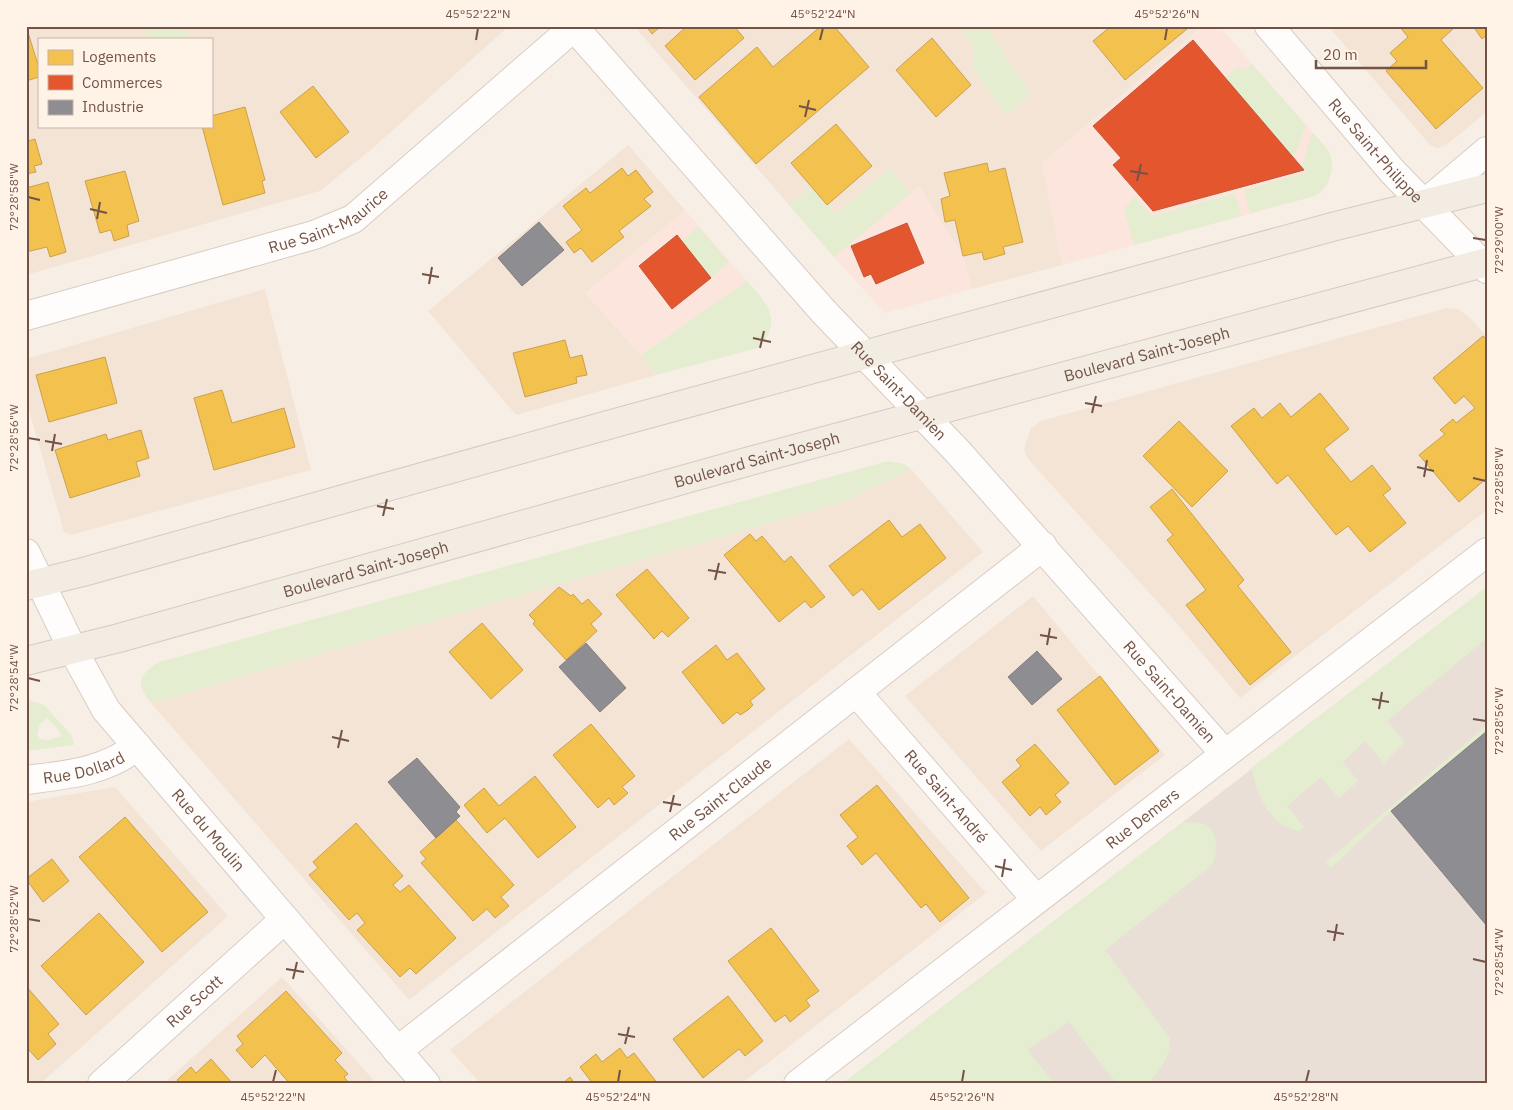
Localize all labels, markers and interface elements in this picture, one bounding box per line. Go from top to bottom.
text: 45°52'22"N [445,6,511,21]
text: 45°52'24"N [790,6,856,21]
text: 45°52'26"N [1134,6,1200,21]
legend [38,38,212,128]
scale bar [1316,38,1426,70]
text: 20 m [1323,45,1358,64]
text: Logements [82,47,156,66]
text: Commerces [82,73,163,92]
street label: Rue Saint-Philippe [1324,94,1427,207]
text: Industrie [82,97,144,116]
text: 72°28'58"W [6,163,21,231]
street label: Rue Saint-Maurice [266,183,392,257]
text: 72°29'00"W [1491,206,1506,274]
street label: Boulevard Saint-Joseph [1062,322,1232,386]
street label: Rue Saint-Damien [847,337,951,444]
text: 72°28'56"W [6,404,21,472]
street label: Boulevard Saint-Joseph [672,427,842,492]
text: 72°28'58"W [1491,447,1506,515]
street label: Boulevard Saint-Joseph [281,536,451,602]
street label: Rue Saint-Damien [1119,636,1220,747]
text: 72°28'54"W [6,644,21,712]
text: 72°28'56"W [1491,687,1506,755]
street label: Rue Saint-André [900,745,993,847]
street label: Rue Dollard [42,747,128,788]
street label: Rue Saint-Claude [665,752,775,845]
street label: Rue Demers [1101,783,1183,853]
street label: Rue du Moulin [168,784,250,875]
text: 72°28'52"W [6,885,21,953]
text: 72°28'54"W [1491,928,1506,996]
street label: Rue Scott [162,970,227,1032]
text: 45°52'22"N [240,1089,306,1104]
text: 45°52'24"N [585,1089,651,1104]
text: 45°52'26"N [929,1089,995,1104]
text: 45°52'28"N [1273,1089,1339,1104]

